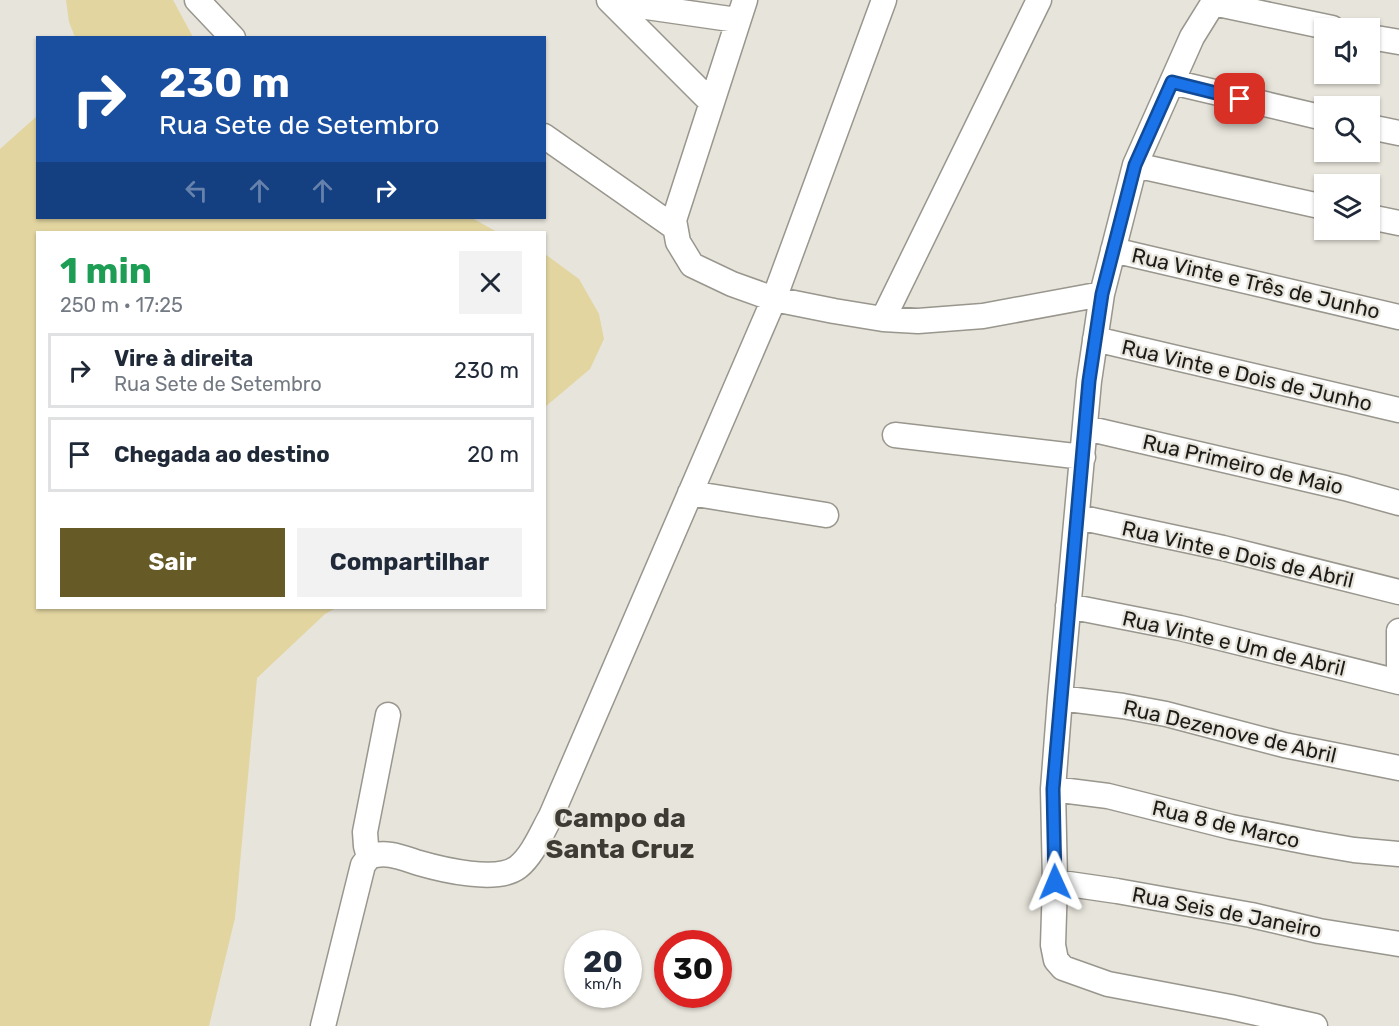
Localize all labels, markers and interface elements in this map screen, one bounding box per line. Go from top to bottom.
map controls [1314,18,1380,240]
button: sound [1314,18,1380,84]
text: 230 m [159,58,290,108]
icon: right [60,60,138,138]
pin [1214,73,1265,124]
icon: arrive [1223,82,1256,115]
button: search [1314,96,1380,162]
text: Rua Sete de Setembro [159,109,439,141]
icon: left [180,174,213,207]
icon: ahead [243,174,276,207]
icon: ahead [306,174,339,207]
icon: right [369,174,402,207]
button: layers [1314,174,1380,240]
street label: Rua Vinte e Três de Junho [1129,242,1383,324]
text: 1 min [60,249,152,292]
button: close [459,251,522,314]
text: 250 m · 17:25 [60,293,183,317]
street label: Rua Vinte e Dois de Junho [1119,334,1375,416]
text: Vire à direita [114,345,253,372]
icon: right [63,354,96,387]
text: 230 m [454,357,519,384]
text: Rua Sete de Setembro [114,372,322,396]
street label: Rua Primeiro de Maio [1140,429,1346,499]
icon: arrive [63,438,96,471]
text: Chegada ao destino [114,441,330,468]
text: 20 m [467,441,519,468]
street label: Rua Vinte e Dois de Abril [1120,515,1356,593]
button: Sair [60,528,285,597]
button: Compartilhar [297,528,522,597]
street label: Rua Vinte e Um de Abril [1120,605,1348,681]
street label: Rua Dezenove de Abril [1121,694,1339,768]
street label: Rua 8 de Marco [1150,795,1302,853]
district label: Campo da Santa Cruz [546,802,694,865]
position arrow [1023,850,1087,914]
street label: Rua Seis de Janeiro [1130,881,1324,943]
speed limit sign: 30 [654,930,732,1008]
text: 20 [583,944,623,980]
text: km/h [584,975,622,993]

